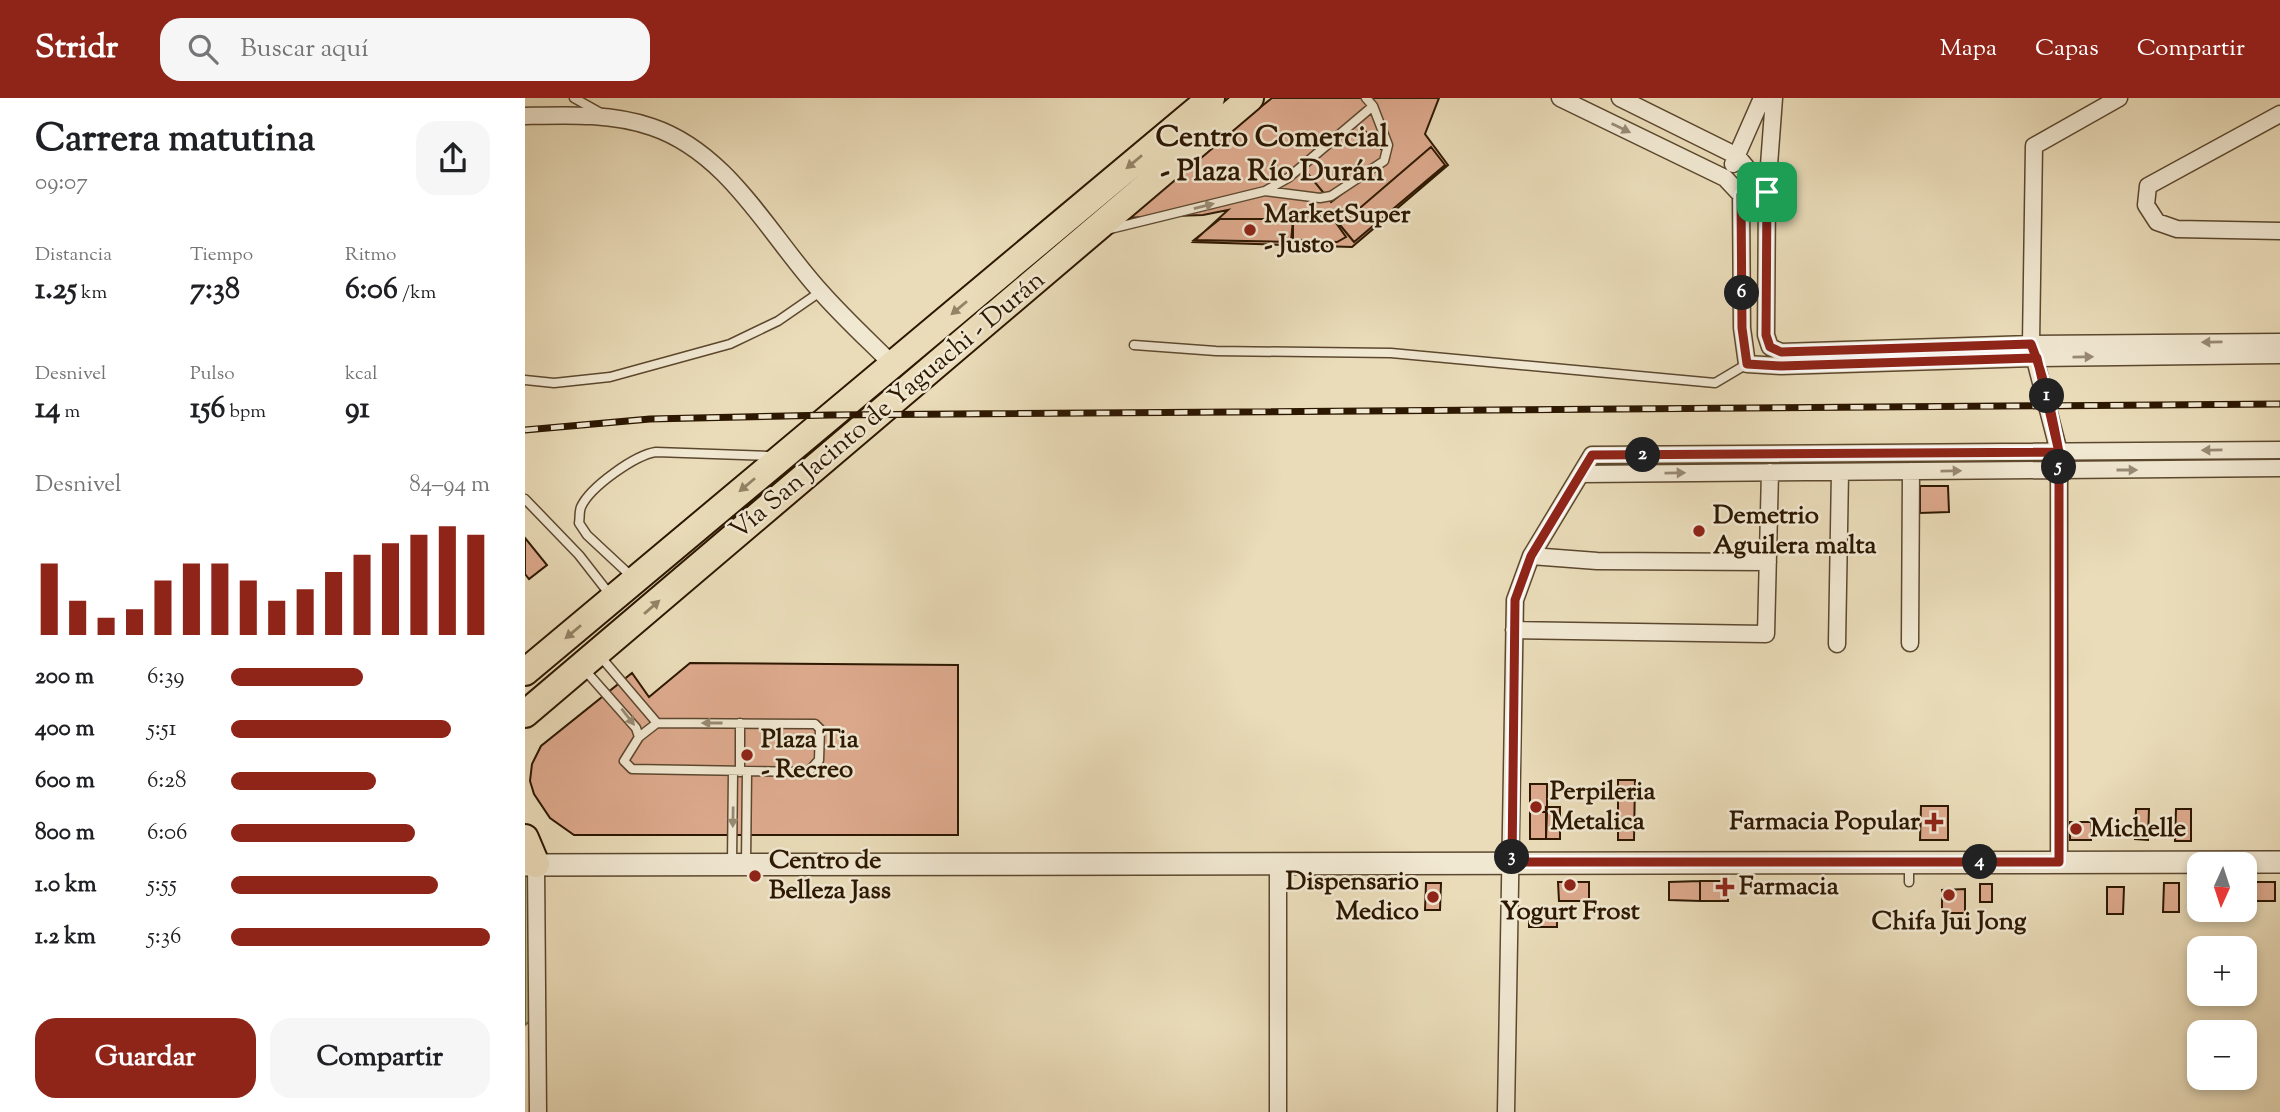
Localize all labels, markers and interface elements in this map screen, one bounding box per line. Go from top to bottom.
search box [160,18,650,81]
text: Stridr [35,25,118,73]
icon: search [184,30,222,68]
text: Buscar aquí [240,31,369,68]
text: Mapa [1940,32,1997,66]
text: Capas [2035,32,2099,66]
text: Compartir [2137,32,2245,66]
text: Carrera matutina [35,114,315,168]
district label: Centro Comercial - Plaza Río Durán [1156,117,1389,194]
button: share [416,121,490,195]
one-way arrow [1611,122,1631,134]
one-way arrow [1125,154,1142,169]
pin [1737,162,1797,222]
text: 09:07 [35,167,88,200]
icon: arrive [1748,173,1786,211]
place label: MarketSuper - Justo [1264,197,1411,264]
one-way arrow [1193,200,1215,211]
marker: MarketSuper - Justo [1242,222,1258,238]
text: Distancia [35,242,112,269]
text: Tiempo [190,242,253,269]
text: Ritmo [345,242,396,269]
street label: Vía San Jacinto de Yaguachi - Durán [722,263,1054,549]
text: 1.25 [35,269,77,312]
text: 7:38 [190,269,240,312]
text: 6:06 [345,269,398,312]
pin: 6 [1725,276,1759,310]
text: 6 [1737,279,1746,306]
text: km [77,280,107,307]
text: /km [398,280,436,307]
one-way arrow [950,300,967,315]
one-way arrow [2201,336,2223,348]
one-way arrow [2073,351,2095,363]
text: Desnivel [35,361,106,388]
text: Pulso [190,361,235,388]
text: kcal [345,361,378,388]
pin: 1 [2029,378,2065,414]
text: 1 [2043,382,2050,409]
text: 14 [35,388,60,431]
text: 156 [190,388,225,431]
text: 91 [345,388,370,431]
text: m [60,399,80,426]
text: bpm [225,399,266,426]
pin: 2 [1625,438,1661,472]
text: 2 [1638,441,1647,468]
one-way arrow [2201,444,2223,456]
pin: 5 [2041,450,2077,484]
text: 5 [2055,453,2062,480]
one-way arrow [2116,464,2138,475]
one-way arrow [1940,465,1962,477]
one-way arrow [1664,467,1686,479]
text: Desnivel [35,469,121,502]
text: 84–94 m [409,469,490,502]
one-way arrow [738,477,755,492]
place label: Demetrio Aguilera malta [1713,498,1876,565]
marker: Demetrio Aguilera malta [1691,523,1707,539]
one-way arrow [644,600,661,615]
one-way arrow [564,624,581,639]
text: 200 m [35,661,94,694]
text: 6:39 [147,661,184,694]
one-way arrow [620,708,635,726]
text: 400 m [35,713,95,746]
text: 5:51 [147,713,177,746]
one-way arrow [700,717,722,729]
place label: Plaza Tia - Recreo [761,722,859,789]
marker: Plaza Tia - Recreo [739,747,755,763]
text: 600 m [35,765,95,798]
text: 6:28 [147,765,186,798]
place label: Perpileria Metalica [1550,774,1655,841]
marker: Perpileria Metalica [1528,799,1544,815]
place label: Farmacia Popular [1729,804,1920,841]
one-way arrow [727,806,739,828]
place label: Michelle [2090,811,2186,848]
marker: Farmacia Popular [1926,814,1942,830]
text: 800 m [35,817,95,850]
text: 6:06 [147,817,188,850]
marker: Michelle [2068,821,2084,837]
pin: 3 [1495,840,1529,874]
place label: Centro de Belleza Jass [769,843,891,910]
text: 3 [1508,843,1515,870]
pin: 4 [1963,844,1997,880]
text: 4 [1975,848,1984,875]
north arrow [2187,852,2257,922]
map controls [2187,852,2257,1090]
place label: Dispensario Medico [1286,864,1419,931]
marker: Centro de Belleza Jass [747,868,763,884]
text: 1.0 km [35,869,97,902]
text: 5:55 [147,869,177,902]
place label: Farmacia [1739,869,1839,906]
marker: Yogurt Frost [1562,877,1578,893]
marker: Farmacia [1717,879,1733,895]
marker: Chifa Jui Jong [1941,887,1957,903]
marker: Dispensario Medico [1425,889,1441,905]
place label: Yogurt Frost [1500,894,1640,931]
place label: Chifa Jui Jong [1871,904,2027,941]
text: 1.2 km [35,921,96,954]
text: 5:36 [147,921,181,954]
button: + [2187,936,2257,1006]
button: Guardar [35,1018,256,1098]
button: Compartir [270,1018,490,1098]
button: − [2187,1020,2257,1090]

